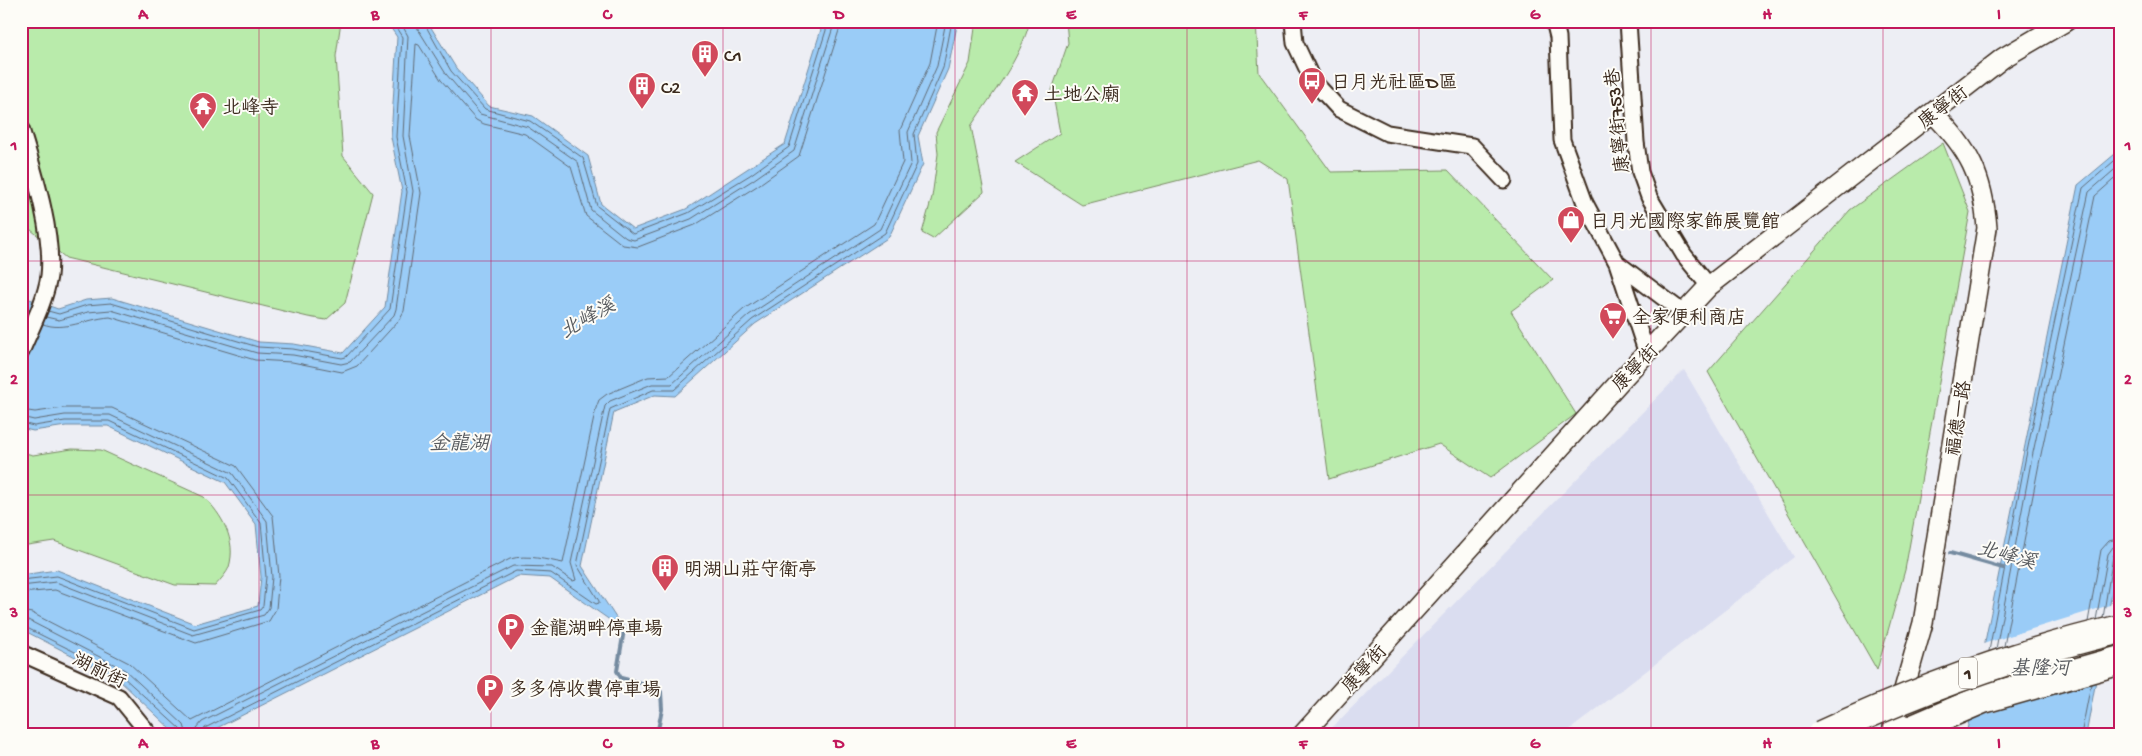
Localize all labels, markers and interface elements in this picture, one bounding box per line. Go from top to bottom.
text: A [137,7,149,26]
text: B [370,7,380,26]
text: C [602,7,613,26]
text: D [832,7,845,26]
text: E [1066,7,1077,26]
text: F [1298,7,1309,26]
text: G [1530,7,1541,26]
text: H [1762,7,1772,26]
text: I [1997,7,2001,26]
building icon: C1 [690,39,720,78]
place label: C1 [724,46,742,69]
bus stop icon: 日月光社區D區 [1297,66,1327,105]
street label: 康寧街753巷 [1602,67,1636,175]
building icon: C2 [627,71,657,110]
place label: 日月光社區D區 [1331,72,1457,96]
place label: C2 [661,78,681,101]
temple icon: 土地公廟 [1010,78,1040,117]
street label: 康寧街 [1914,81,1974,135]
place label: 土地公廟 [1044,84,1120,108]
temple icon: 北峰寺 [188,91,218,130]
place label: 北峰寺 [222,97,279,121]
text: 1 [10,138,17,157]
text: 1 [2124,138,2131,157]
shop icon: 日月光國際家飾展覽館 [1556,205,1586,244]
place label: 日月光國際家飾展覽館 [1590,211,1780,235]
water label: 北峰溪 [556,293,621,345]
supermarket icon: 全家便利商店 [1598,301,1628,340]
place label: 全家便利商店 [1632,307,1746,331]
street label: 康寧街 [1608,340,1665,398]
text: 2 [10,372,18,391]
text: 2 [2124,372,2132,391]
street label: 福德一路 [1942,379,1978,458]
water label: 金龍湖 [429,432,491,457]
water label: 北峰溪 [1974,537,2040,577]
building icon: 明湖山莊守衛亭 [650,553,680,592]
place label: 明湖山莊守衛亭 [684,559,817,583]
text: 3 [9,605,18,624]
text: 3 [2123,605,2132,624]
parking icon: 金龍湖畔停車場 [496,612,526,651]
place label: 金龍湖畔停車場 [530,618,663,642]
street label: 康寧街 [1337,641,1393,699]
street label: 湖前街 [68,648,130,695]
water label: 基隆河 [2010,657,2073,682]
road number: 1 [1959,658,1977,688]
parking icon: 多多停收費停車場 [475,673,505,712]
place label: 多多停收費停車場 [509,679,661,703]
text: A [137,736,149,755]
text: B [370,736,380,755]
text: C [602,736,613,755]
text: D [832,736,845,755]
text: E [1066,736,1077,755]
text: F [1298,736,1309,755]
text: G [1530,736,1541,755]
text: H [1762,736,1772,755]
text: I [1997,736,2001,755]

